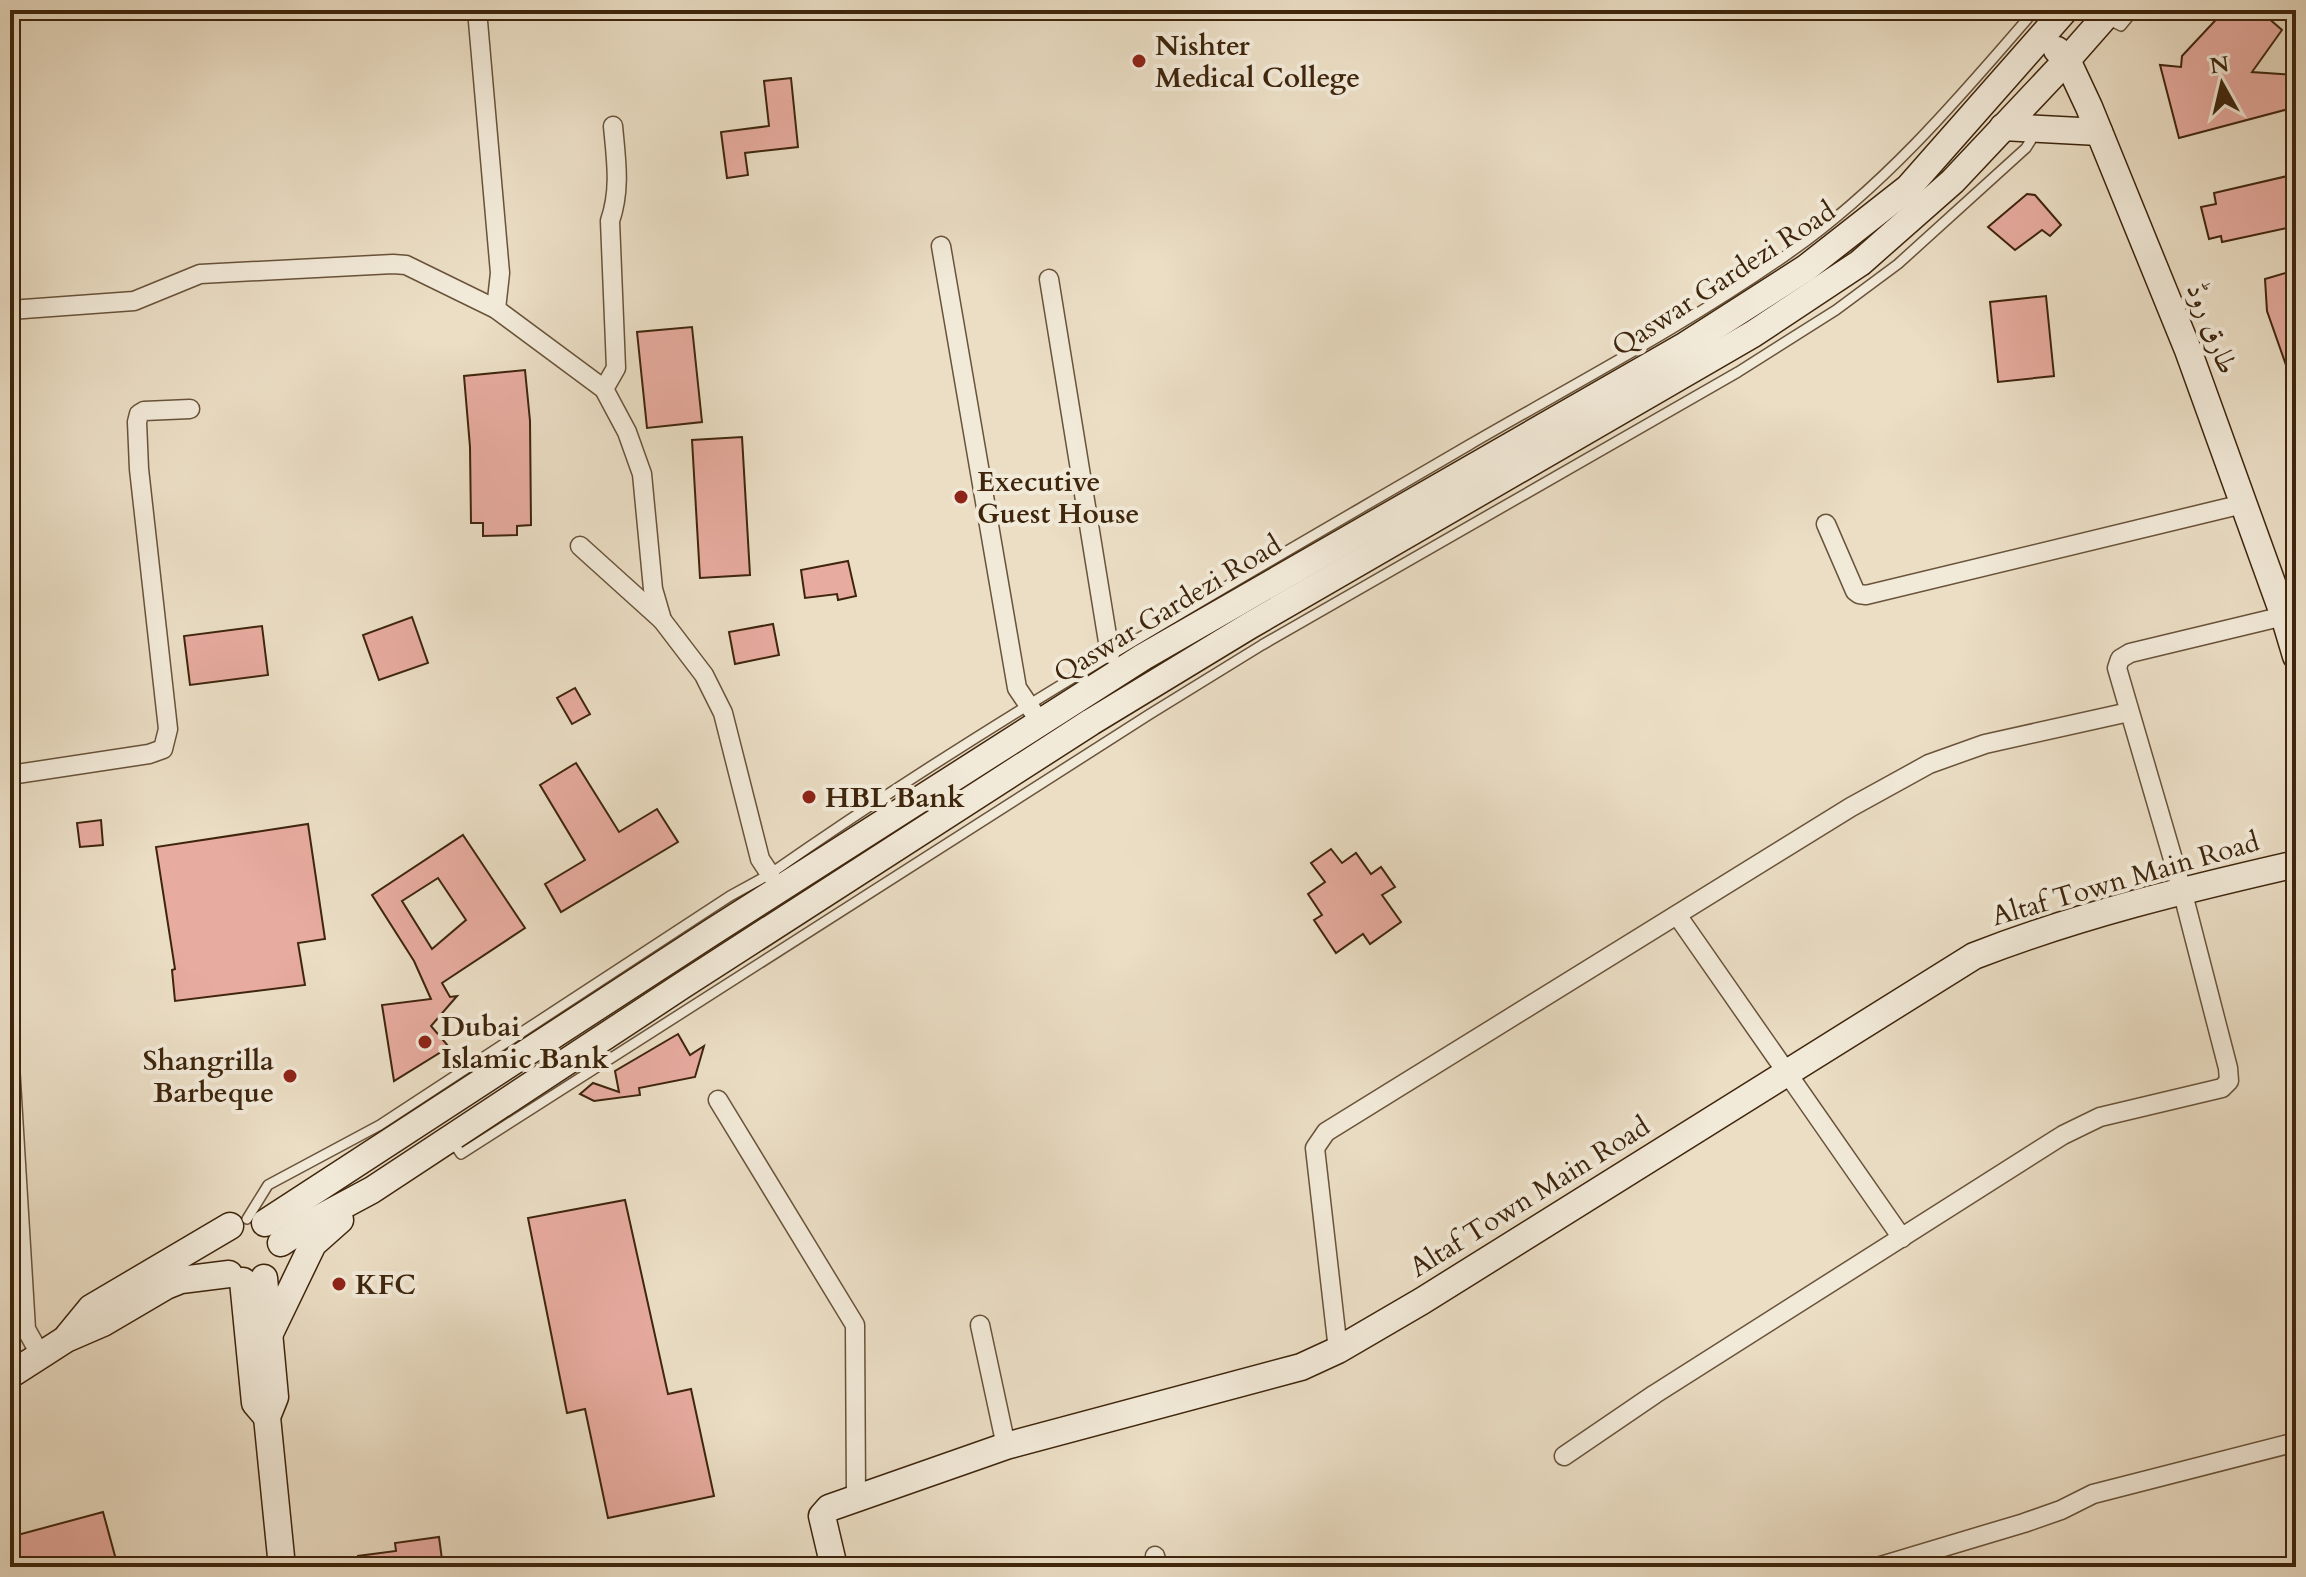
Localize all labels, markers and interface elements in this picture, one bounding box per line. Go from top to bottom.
place label: Nishter Medical College [1155,27,1360,97]
north arrow [2182,44,2262,124]
text: N [2208,49,2231,81]
marker: Nishter Medical College [1130,52,1148,70]
street label: Qaswar Gardezi Road [1604,192,1843,365]
street label: طارق روڈ [2177,277,2247,380]
place label: Executive Guest House [977,463,1139,533]
marker: Executive Guest House [952,488,970,506]
street label: Qaswar Gardezi Road [1047,526,1289,692]
place label: HBL Bank [825,779,965,817]
marker: HBL Bank [800,788,818,806]
street label: Altaf Town Main Road [1987,823,2264,935]
place label: Dubai Islamic Bank [441,1008,609,1078]
marker: Dubai Islamic Bank [416,1033,434,1051]
place label: Shangrilla Barbeque [143,1042,274,1112]
marker: Shangrilla Barbeque [281,1067,299,1085]
street label: Altaf Town Main Road [1402,1107,1657,1286]
place label: KFC [355,1266,416,1304]
marker: KFC [330,1275,348,1293]

